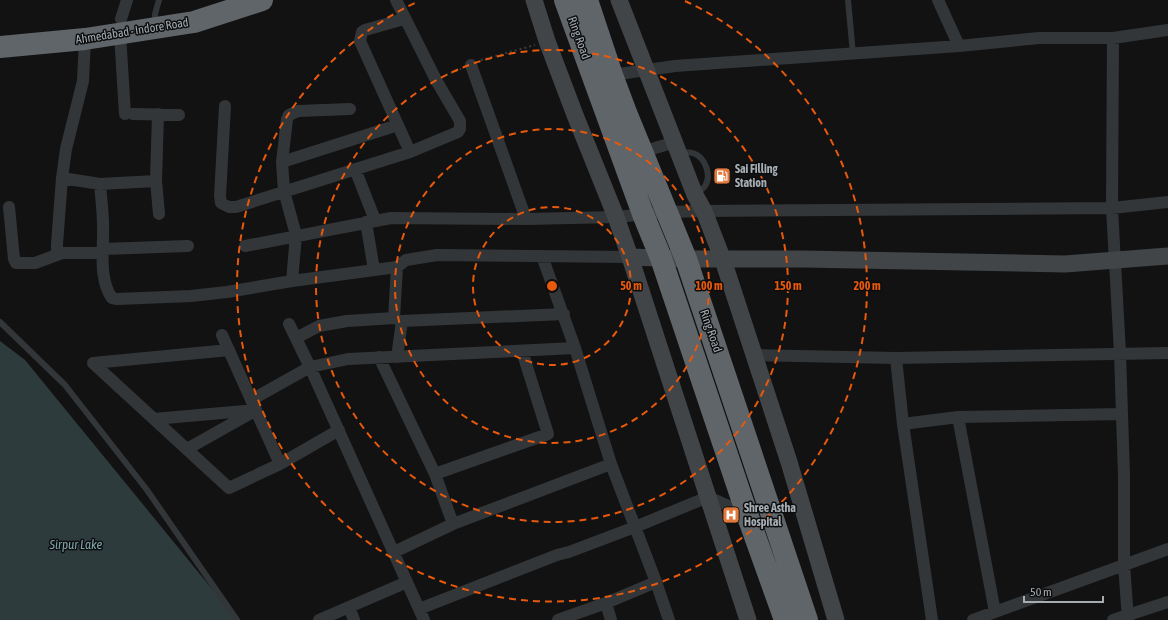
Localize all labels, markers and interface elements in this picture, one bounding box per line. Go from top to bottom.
street label: Ahmedabad - Indore Road [75,15,189,47]
street label: Ring Road [565,15,593,61]
place label: Sai Filling Station [735,162,779,190]
fuel station icon: Sai Filling Station [712,166,732,186]
centre of rings [545,279,559,293]
text: 50 m [620,279,642,293]
text: 100 m [695,279,723,293]
text: 150 m [774,279,802,293]
text: 200 m [853,279,881,293]
street label: Ring Road [697,308,725,354]
place label: Shree Astha Hospital [744,501,796,529]
hospital icon: Shree Astha Hospital [721,505,741,525]
water label: Sirpur Lake [49,537,102,552]
scale bar [1024,578,1103,604]
text: 50 m [1030,585,1052,599]

